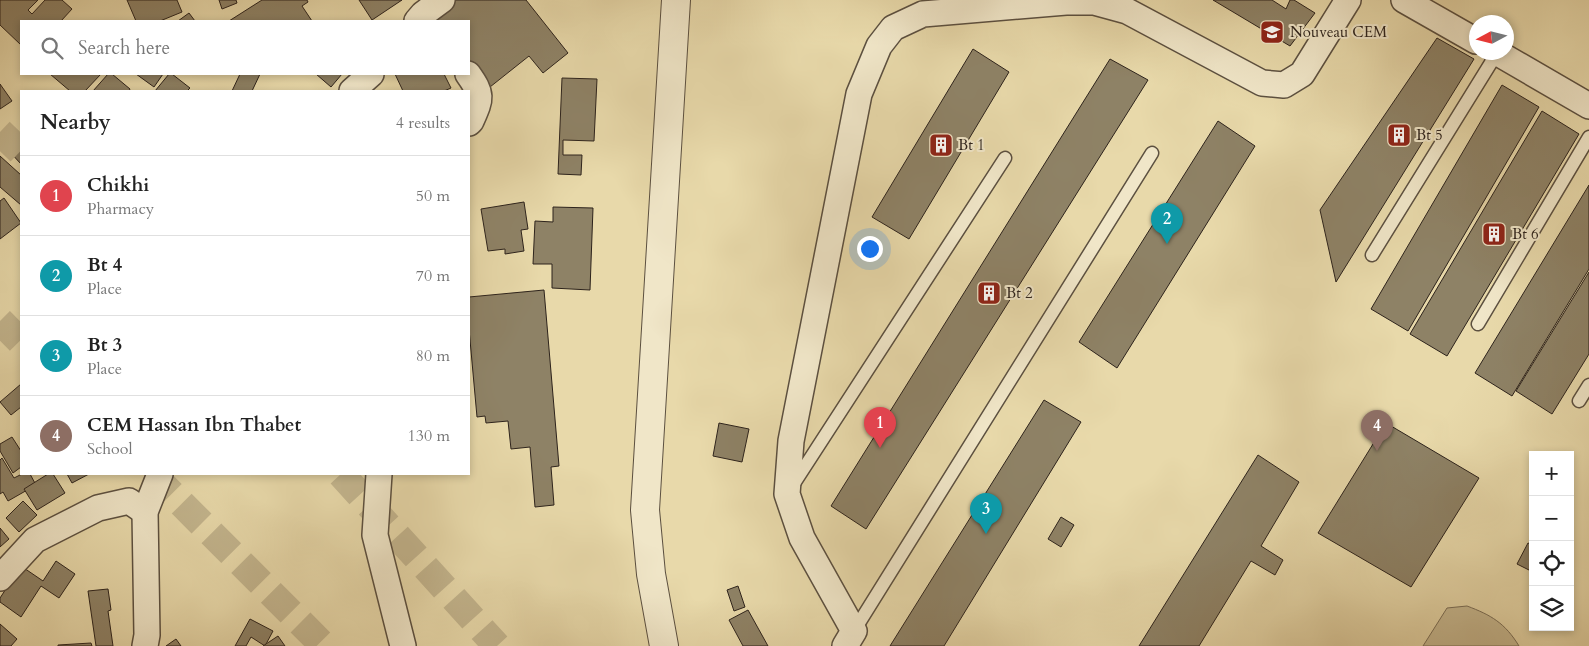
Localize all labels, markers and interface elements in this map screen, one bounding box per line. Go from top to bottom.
north arrow [1469,15,1514,60]
school or university icon: Nouveau CEM [1259,19,1285,45]
search box [20,20,470,75]
place label: Nouveau CEM [1290,22,1387,42]
icon: search [38,34,66,62]
text: Search here [78,35,170,61]
text: Nearby [40,108,111,137]
text: 4 results [396,112,450,134]
building icon: Bt 5 [1386,122,1412,148]
place label: Bt 5 [1416,125,1443,145]
building icon: Bt 1 [928,132,954,158]
place label: Bt 1 [958,135,985,155]
text: Chikhi [87,172,149,198]
text: 1 [52,185,60,207]
text: 50 m [416,185,450,207]
text: Pharmacy [87,198,154,220]
pin: 2 [1151,203,1183,244]
building icon: Bt 6 [1481,221,1507,247]
place label: Bt 6 [1512,224,1539,244]
your location [857,236,883,262]
text: Bt 4 [87,252,122,278]
text: 2 [52,265,60,287]
text: 70 m [416,265,450,287]
text: Place [87,278,122,300]
building icon: Bt 2 [976,280,1002,306]
place label: Bt 2 [1006,283,1033,303]
text: Bt 3 [87,332,122,358]
text: 3 [52,345,60,367]
text: 80 m [416,345,450,367]
text: Place [87,358,122,380]
pin: 1 [864,407,896,448]
pin: 4 [1361,410,1393,451]
text: CEM Hassan Ibn Thabet [87,412,301,438]
text: 4 [52,425,60,447]
text: 130 m [408,425,450,447]
text: School [87,438,132,460]
map controls [1529,451,1574,631]
button: + [1529,451,1574,496]
pin: 3 [970,493,1002,534]
button: − [1529,496,1574,541]
button: locate [1529,541,1574,586]
button: layers [1529,586,1574,631]

